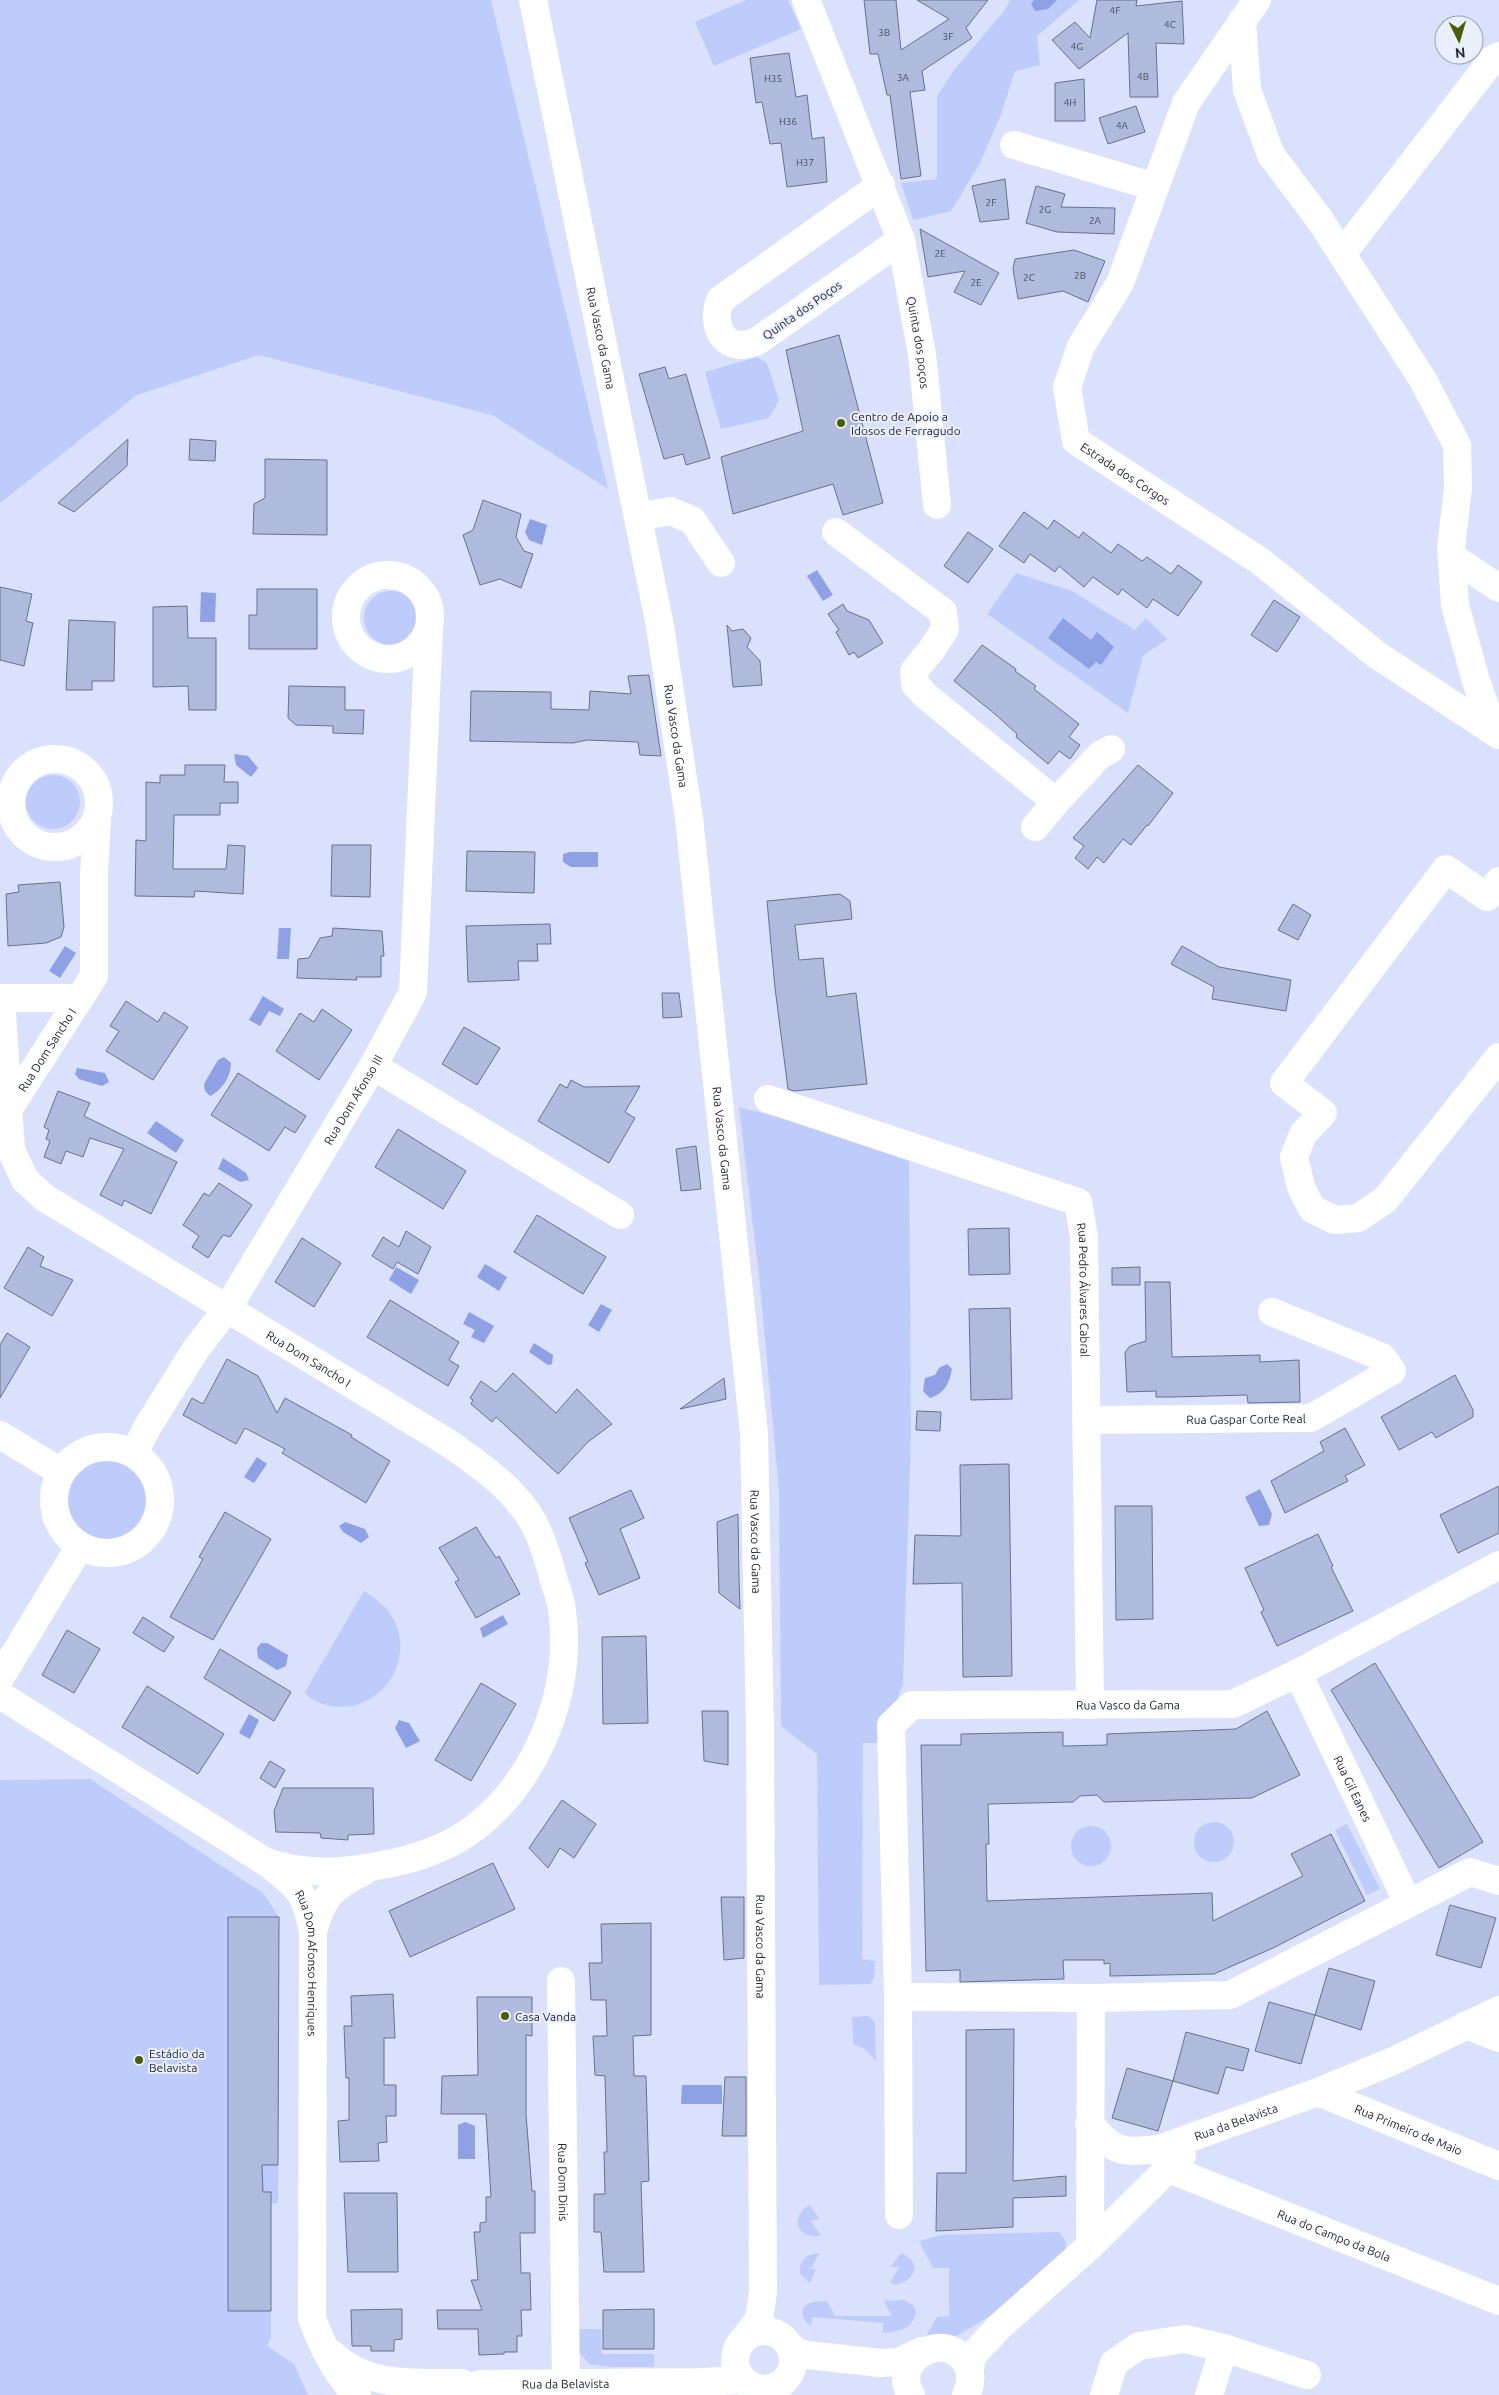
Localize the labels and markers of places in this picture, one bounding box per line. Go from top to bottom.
place label: Centro de Apoio a Idosos de Ferragudo [851,410,961,437]
marker: Centro de Apoio a Idosos de Ferragudo [835,417,847,429]
marker: Casa Vanda [499,2010,511,2022]
place label: Casa Vanda [515,2010,576,2023]
place label: Estádio da Belavista [149,2047,205,2074]
marker: Estádio da Belavista [133,2054,145,2066]

